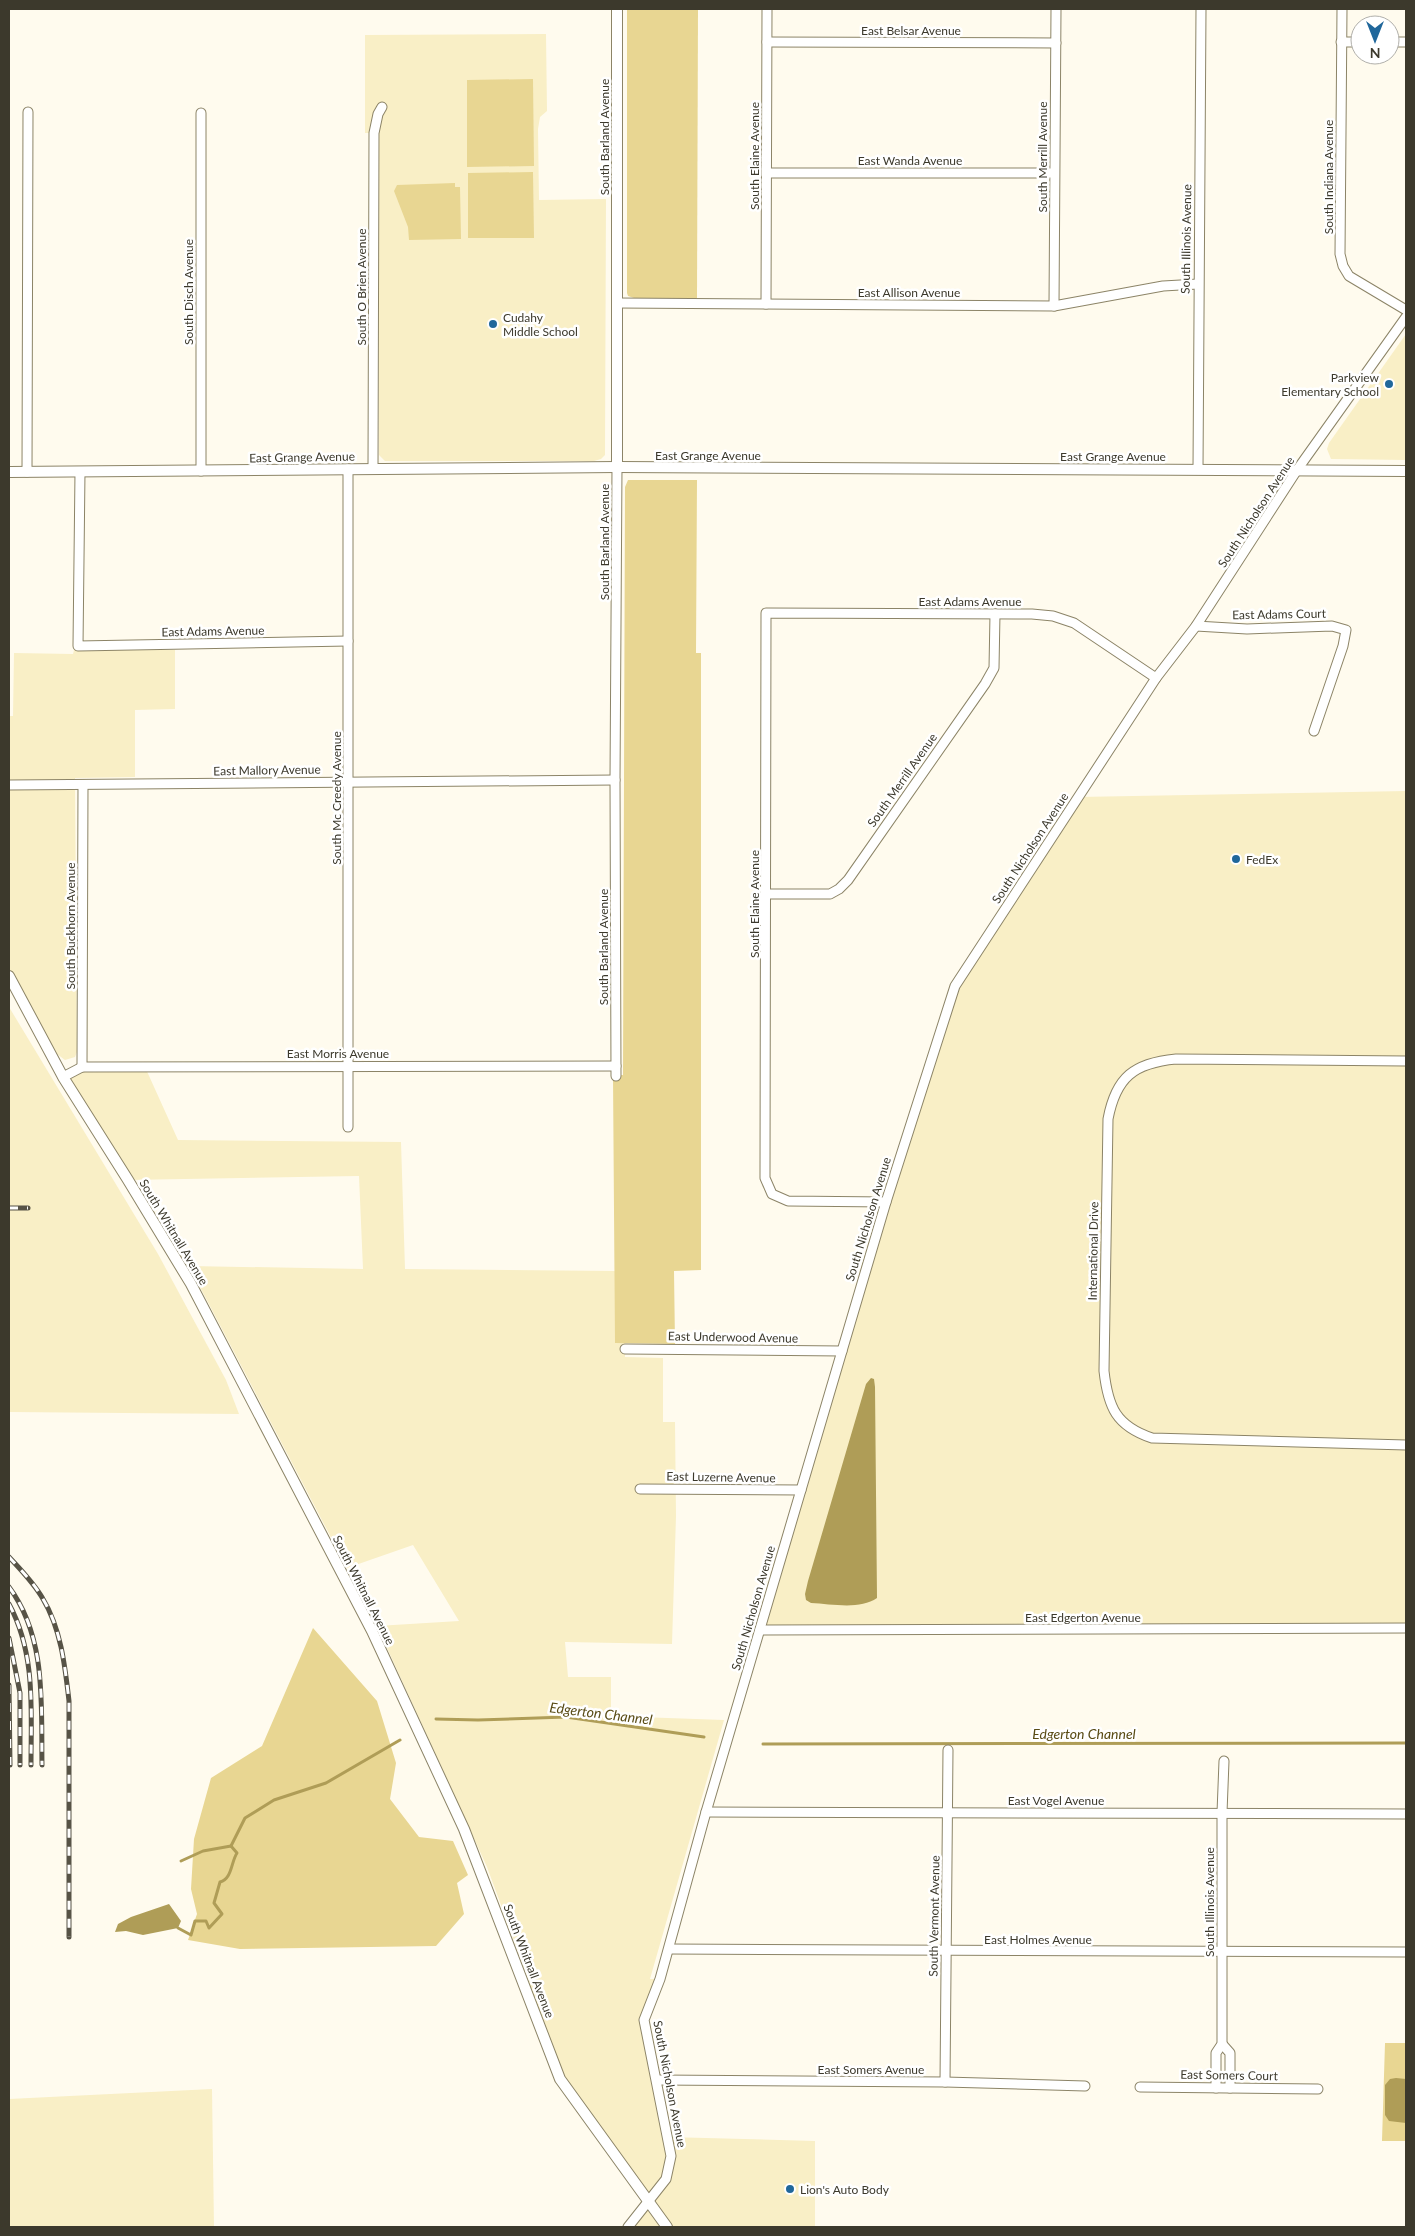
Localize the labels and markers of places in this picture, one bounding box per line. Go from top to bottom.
place label: Cudahy Middle School [503,310,578,339]
marker: Cudahy Middle School [487,318,499,330]
place label: Parkview Elementary School [1281,370,1380,399]
marker: Parkview Elementary School [1383,378,1395,390]
place label: FedEx [1246,852,1278,867]
marker: FedEx [1230,853,1242,865]
place label: Lion's Auto Body [800,2182,890,2197]
marker: Lion's Auto Body [784,2183,796,2195]

